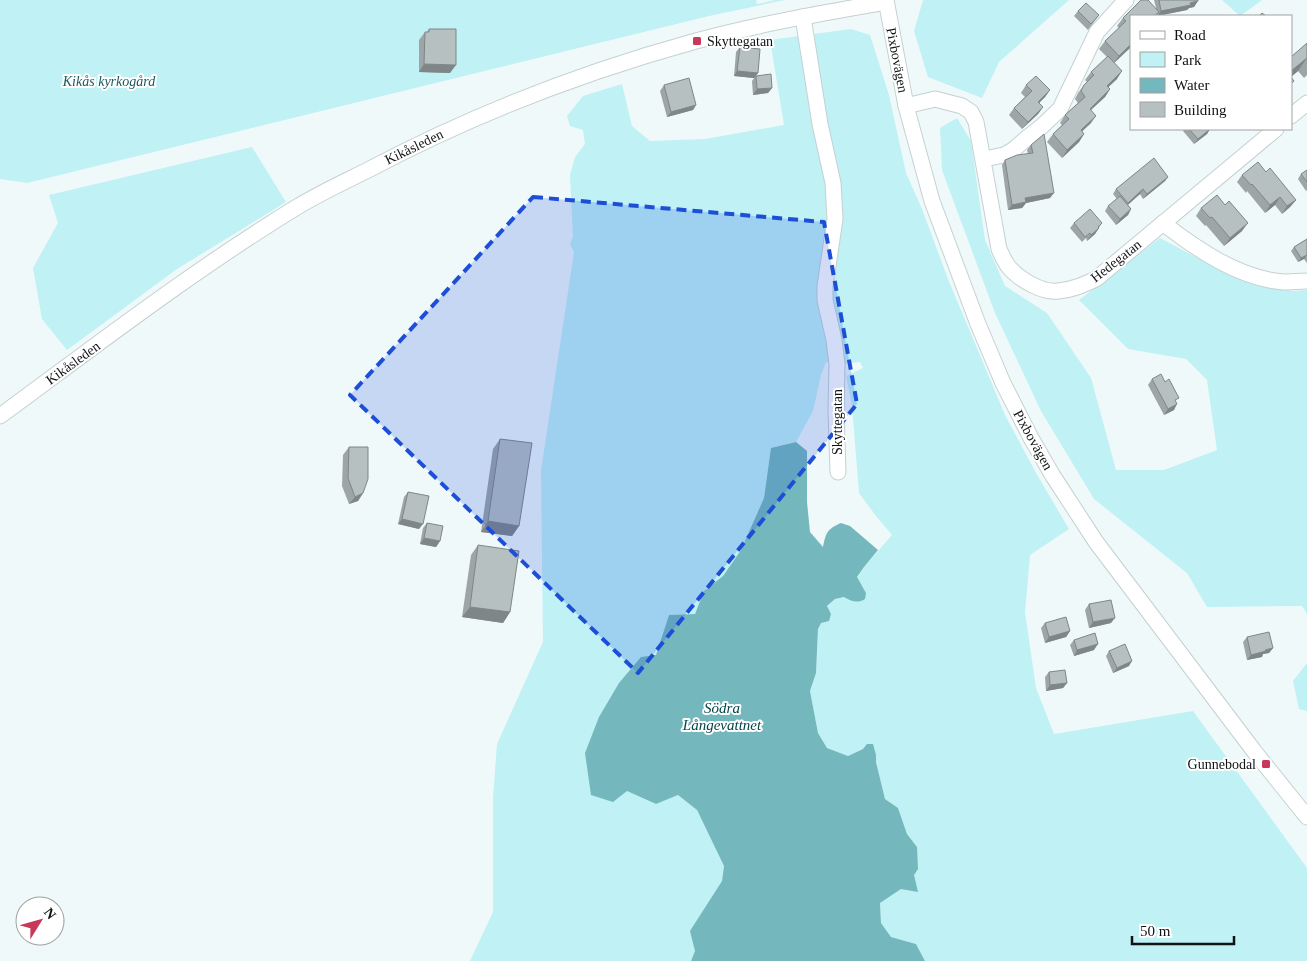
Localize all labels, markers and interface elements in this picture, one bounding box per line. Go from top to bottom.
legend [1130,15,1292,130]
street label: Pixbovägen [883,26,911,94]
text: Road [1174,27,1206,43]
place label: Skyttegatan [707,34,773,49]
marker: Skyttegatan [691,35,703,47]
text: Park [1174,52,1202,68]
park label: Kikås kyrkogård [62,74,156,89]
text: Water [1174,77,1209,93]
text: Building [1174,102,1227,118]
street label: Kikåsleden [382,126,446,168]
street label: Hedegatan [1088,237,1144,285]
street label: Kikåsleden [43,338,103,388]
street label: Skyttegatan [830,389,845,455]
street label: Pixbovägen [1010,407,1056,473]
water label: Södra Långevattnet [682,700,762,733]
place label: Gunnebodal [1188,757,1256,772]
marker: Gunnebodal [1260,758,1272,770]
north arrow [15,896,65,946]
text: N [41,905,59,922]
scale bar [1132,914,1234,946]
text: 50 m [1140,923,1171,939]

